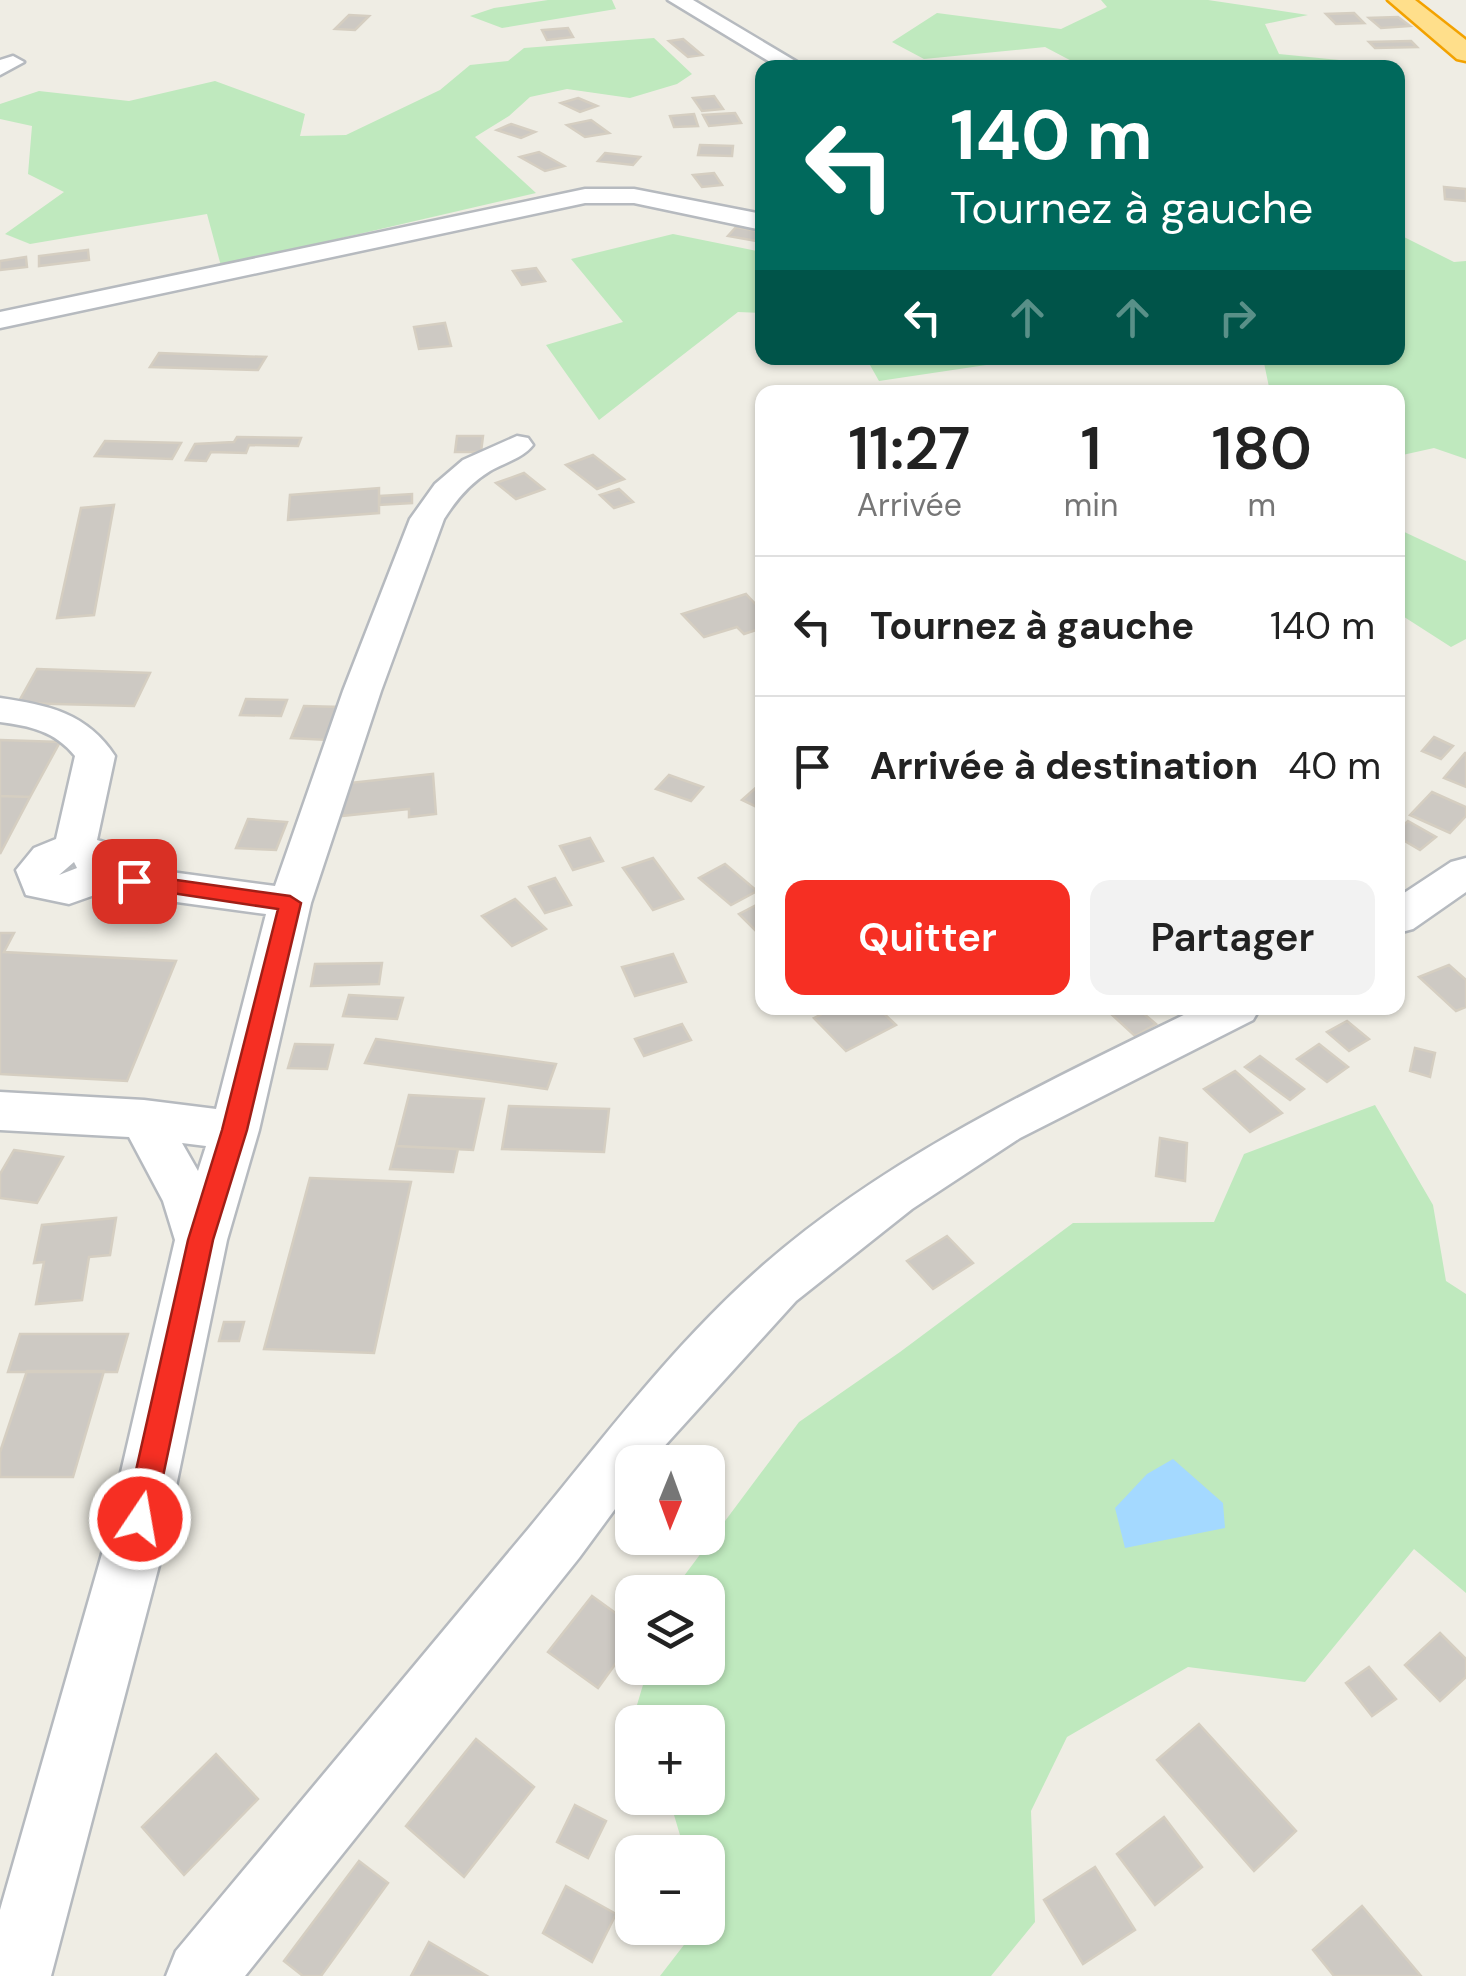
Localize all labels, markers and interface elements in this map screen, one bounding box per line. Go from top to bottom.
text: 140 m [950,90,1153,181]
icon: left [785,100,915,230]
text: Tournez à gauche [950,178,1313,237]
icon: left [895,290,950,345]
icon: ahead [1000,290,1055,345]
icon: ahead [1105,290,1160,345]
icon: right [1210,290,1265,345]
text: 11:27 [848,409,971,488]
text: 1 [1081,409,1101,488]
text: 180 [1212,409,1312,488]
text: Arrivée [857,484,962,526]
text: min [1064,484,1118,526]
text: m [1247,484,1276,526]
icon: left [785,599,840,654]
text: Tournez à gauche [870,601,1194,651]
text: 140 m [1270,601,1375,651]
icon: arrive [785,739,840,794]
text: Arrivée à destination [870,741,1258,791]
text: 40 m [1288,741,1381,791]
pin [92,839,177,924]
icon: arrive [107,854,162,909]
button: Quitter [785,880,1070,995]
button: Partager [1090,880,1375,995]
north arrow [615,1445,725,1555]
map controls [615,1445,725,1945]
position arrow [88,1467,192,1571]
button: layers [615,1575,725,1685]
button: + [615,1705,725,1815]
button: − [615,1835,725,1945]

